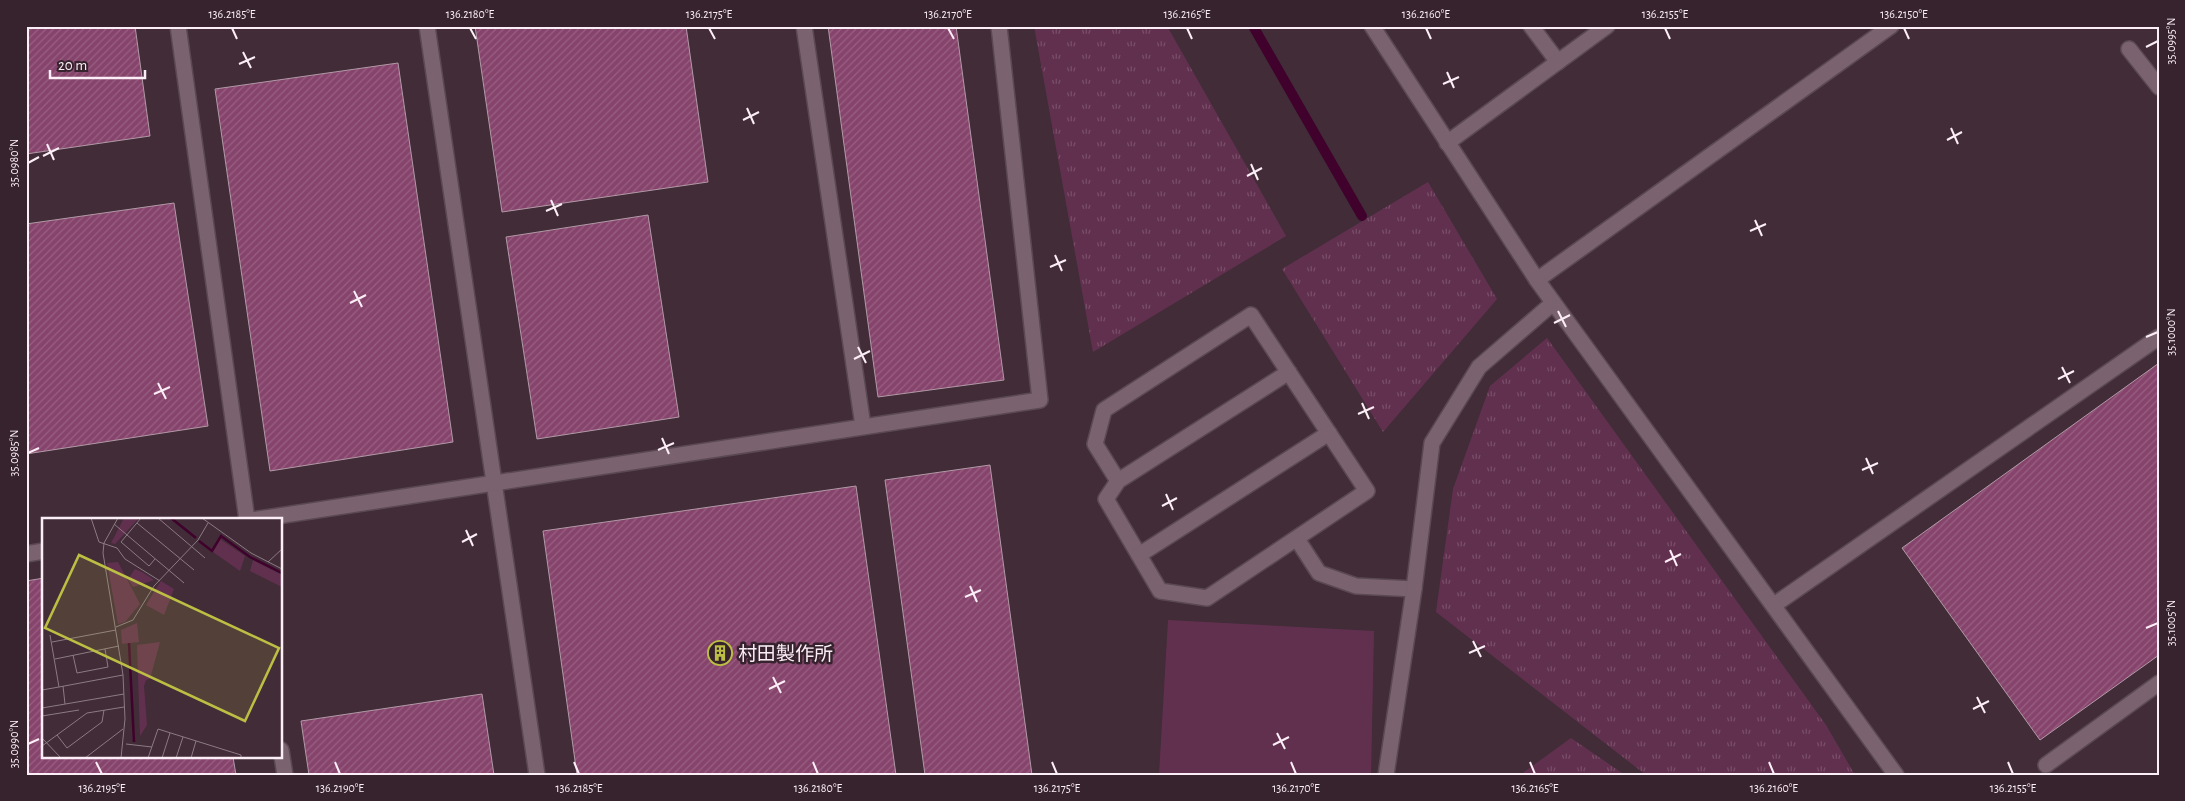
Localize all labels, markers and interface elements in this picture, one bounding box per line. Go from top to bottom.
text: 136.2185°E [208,8,256,20]
text: 136.2180°E [446,8,494,20]
text: 136.2175°E [686,8,732,20]
text: 136.2170°E [924,8,972,20]
text: 136.2165°E [1163,8,1211,20]
text: 136.2160°E [1402,8,1450,20]
text: 136.2155°E [1642,8,1688,20]
text: 136.2150°E [1880,8,1928,20]
text: 35.0995°N [2165,17,2177,65]
scale bar [50,48,145,80]
text: 20 m [58,58,87,73]
text: 35.0980°N [8,139,20,187]
text: 35.1000°N [2165,308,2177,356]
text: 35.0985°N [8,429,20,477]
inset map [42,518,282,758]
text: 35.1005°N [2165,600,2177,646]
building icon: 村田製作所 [707,640,733,666]
place label: 村田製作所 [738,643,833,664]
text: 35.0990°N [8,720,20,768]
text: 136.2195°E [78,782,126,794]
text: 136.2190°E [316,782,364,794]
text: 136.2185°E [555,782,603,794]
text: 136.2180°E [794,782,842,794]
text: 136.2175°E [1034,782,1080,794]
text: 136.2170°E [1272,782,1320,794]
text: 136.2165°E [1511,782,1559,794]
text: 136.2160°E [1750,782,1798,794]
text: 136.2155°E [1990,782,2036,794]

